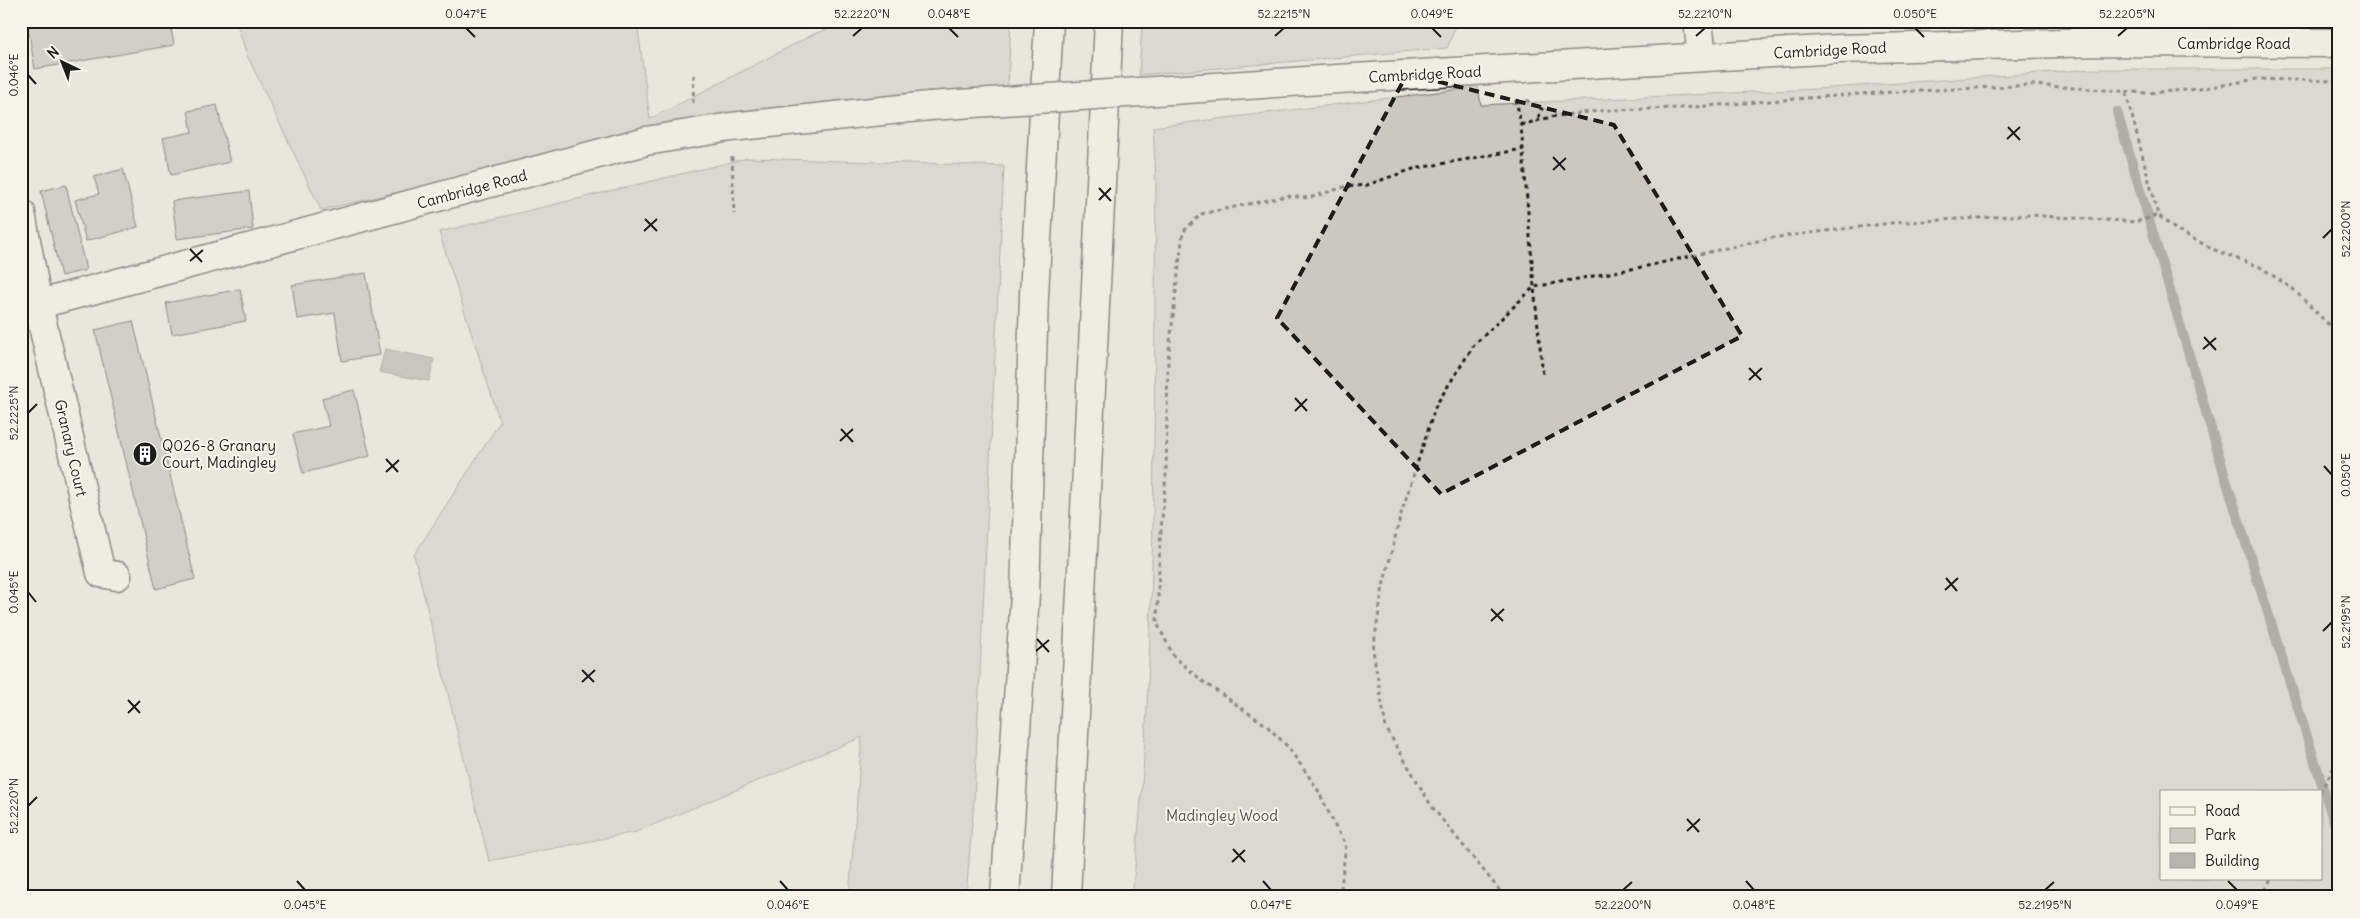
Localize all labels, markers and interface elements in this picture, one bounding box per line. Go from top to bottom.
text: 0.047°E [445,6,487,21]
text: 52.2220°N [834,6,890,21]
text: 0.048°E [927,6,971,21]
text: 52.2215°N [1257,6,1311,21]
text: 0.049°E [1410,6,1454,21]
text: 52.2210°N [1678,6,1732,21]
text: 0.050°E [1893,6,1937,21]
text: 52.2205°N [2099,6,2155,21]
street label: Cambridge Road [2177,34,2291,53]
north arrow [38,38,88,88]
street label: Cambridge Road [1773,38,1887,62]
text: N [43,43,63,62]
text: 0.046°E [6,53,21,97]
street label: Cambridge Road [1368,62,1482,86]
street label: Cambridge Road [415,165,529,213]
text: 52.2200°N [2338,200,2353,258]
text: 52.2225°N [6,386,21,440]
street label: Granary Court [51,398,91,498]
place label: Q026-8 Granary Court, Madingley [162,436,277,472]
building icon: Q026-8 Granary Court, Madingley [132,441,158,467]
text: 0.050°E [2338,453,2353,497]
text: 0.045°E [6,570,21,614]
text: 52.2195°N [2338,595,2353,649]
text: 52.2220°N [6,778,21,834]
legend [2160,790,2322,880]
text: Road [2205,801,2240,820]
park label: Madingley Wood [1166,806,1278,825]
text: Park [2205,825,2236,844]
text: Building [2205,851,2260,870]
text: 0.045°E [283,897,327,912]
text: 0.046°E [766,897,810,912]
text: 0.047°E [1250,897,1292,912]
text: 52.2200°N [1594,897,1652,912]
text: 0.048°E [1732,897,1776,912]
text: 52.2195°N [2018,897,2072,912]
text: 0.049°E [2215,897,2259,912]

